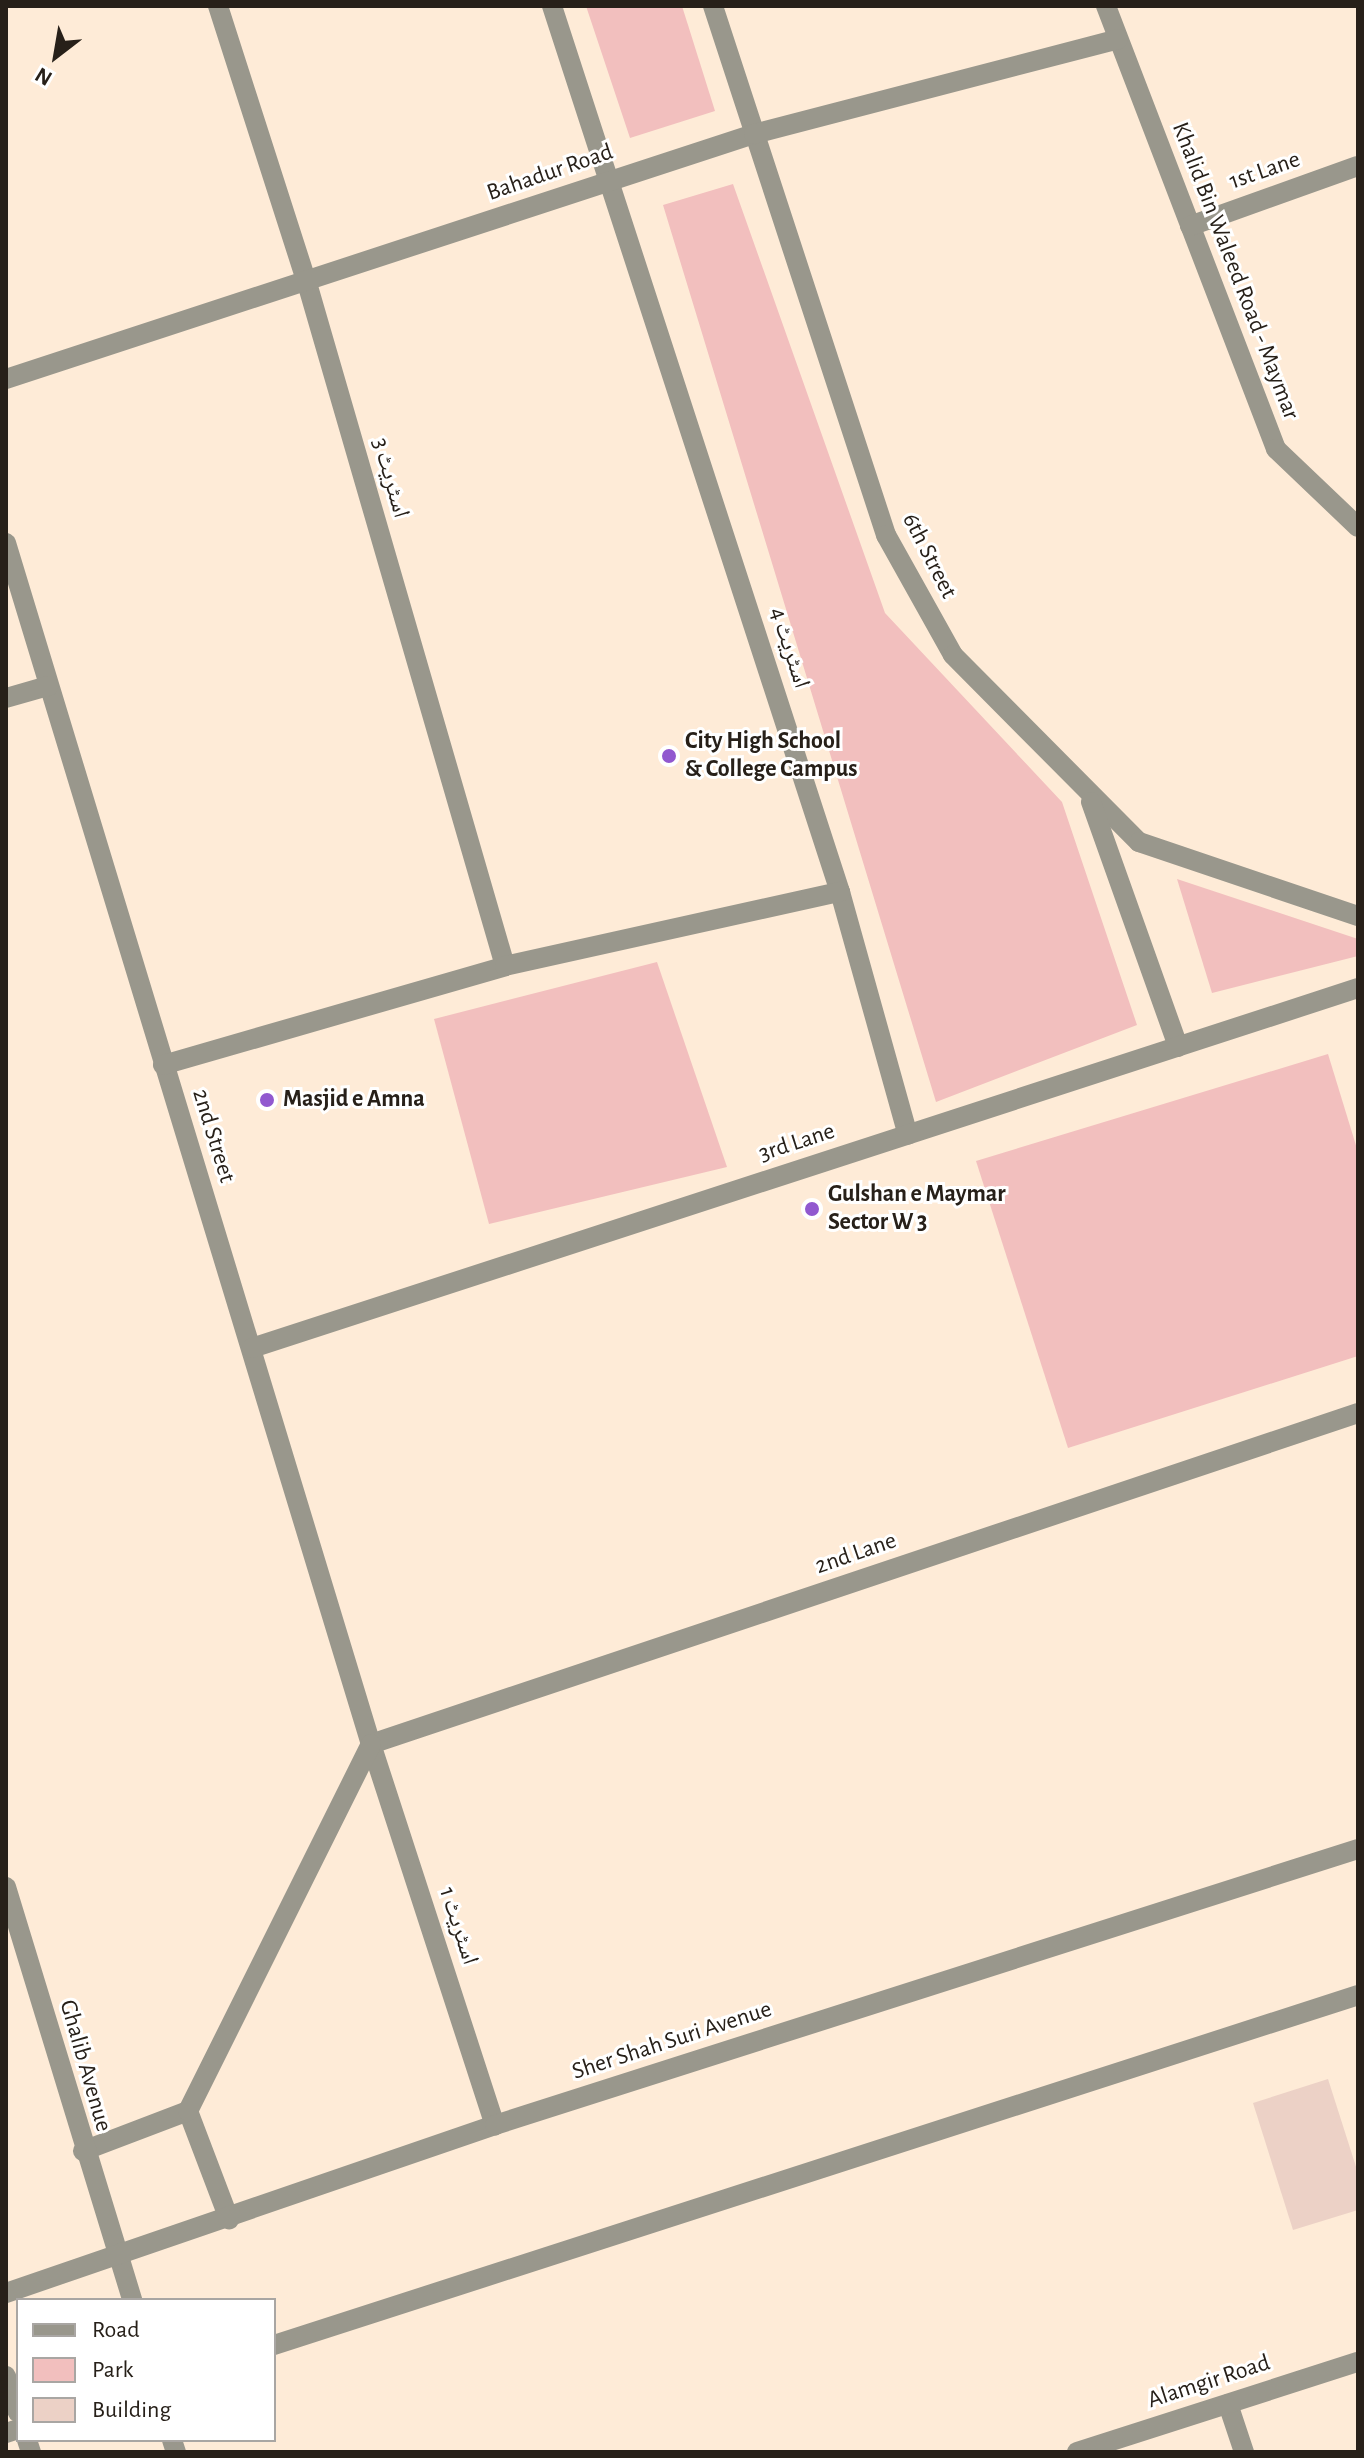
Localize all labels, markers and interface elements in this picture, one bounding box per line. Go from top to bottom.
north arrow [16,16,96,96]
text: N [31,63,56,90]
street label: Khalid Bin Waleed Road - Maymar [1165,118,1305,424]
street label: Bahadur Road [483,138,617,208]
street label: 1st Lane [1226,145,1304,197]
street label: اسٹریٹ 3 [365,435,415,521]
street label: 6th Street [895,509,963,603]
street label: اسٹریٹ 4 [762,604,816,692]
place label: City High School & College Campus [685,728,857,784]
marker: City High School & College Campus [660,747,678,765]
street label: 2nd Street [185,1086,241,1186]
place label: Masjid e Amna [283,1086,425,1114]
marker: Masjid e Amna [258,1091,276,1109]
street label: 3rd Lane [755,1117,839,1169]
place label: Gulshan e Maymar Sector W 3 [828,1181,1006,1237]
marker: Gulshan e Maymar Sector W 3 [803,1200,821,1218]
street label: 2nd Lane [812,1527,900,1581]
street label: اسٹریٹ 1 [432,1884,484,1968]
street label: Sher Shah Suri Avenue [569,1995,775,2087]
street label: Ghalib Avenue [52,1997,118,2135]
legend [16,2298,276,2442]
text: Road [92,2318,140,2342]
street label: Alamgir Road [1144,2349,1274,2415]
text: Park [92,2358,133,2382]
text: Building [92,2398,171,2422]

